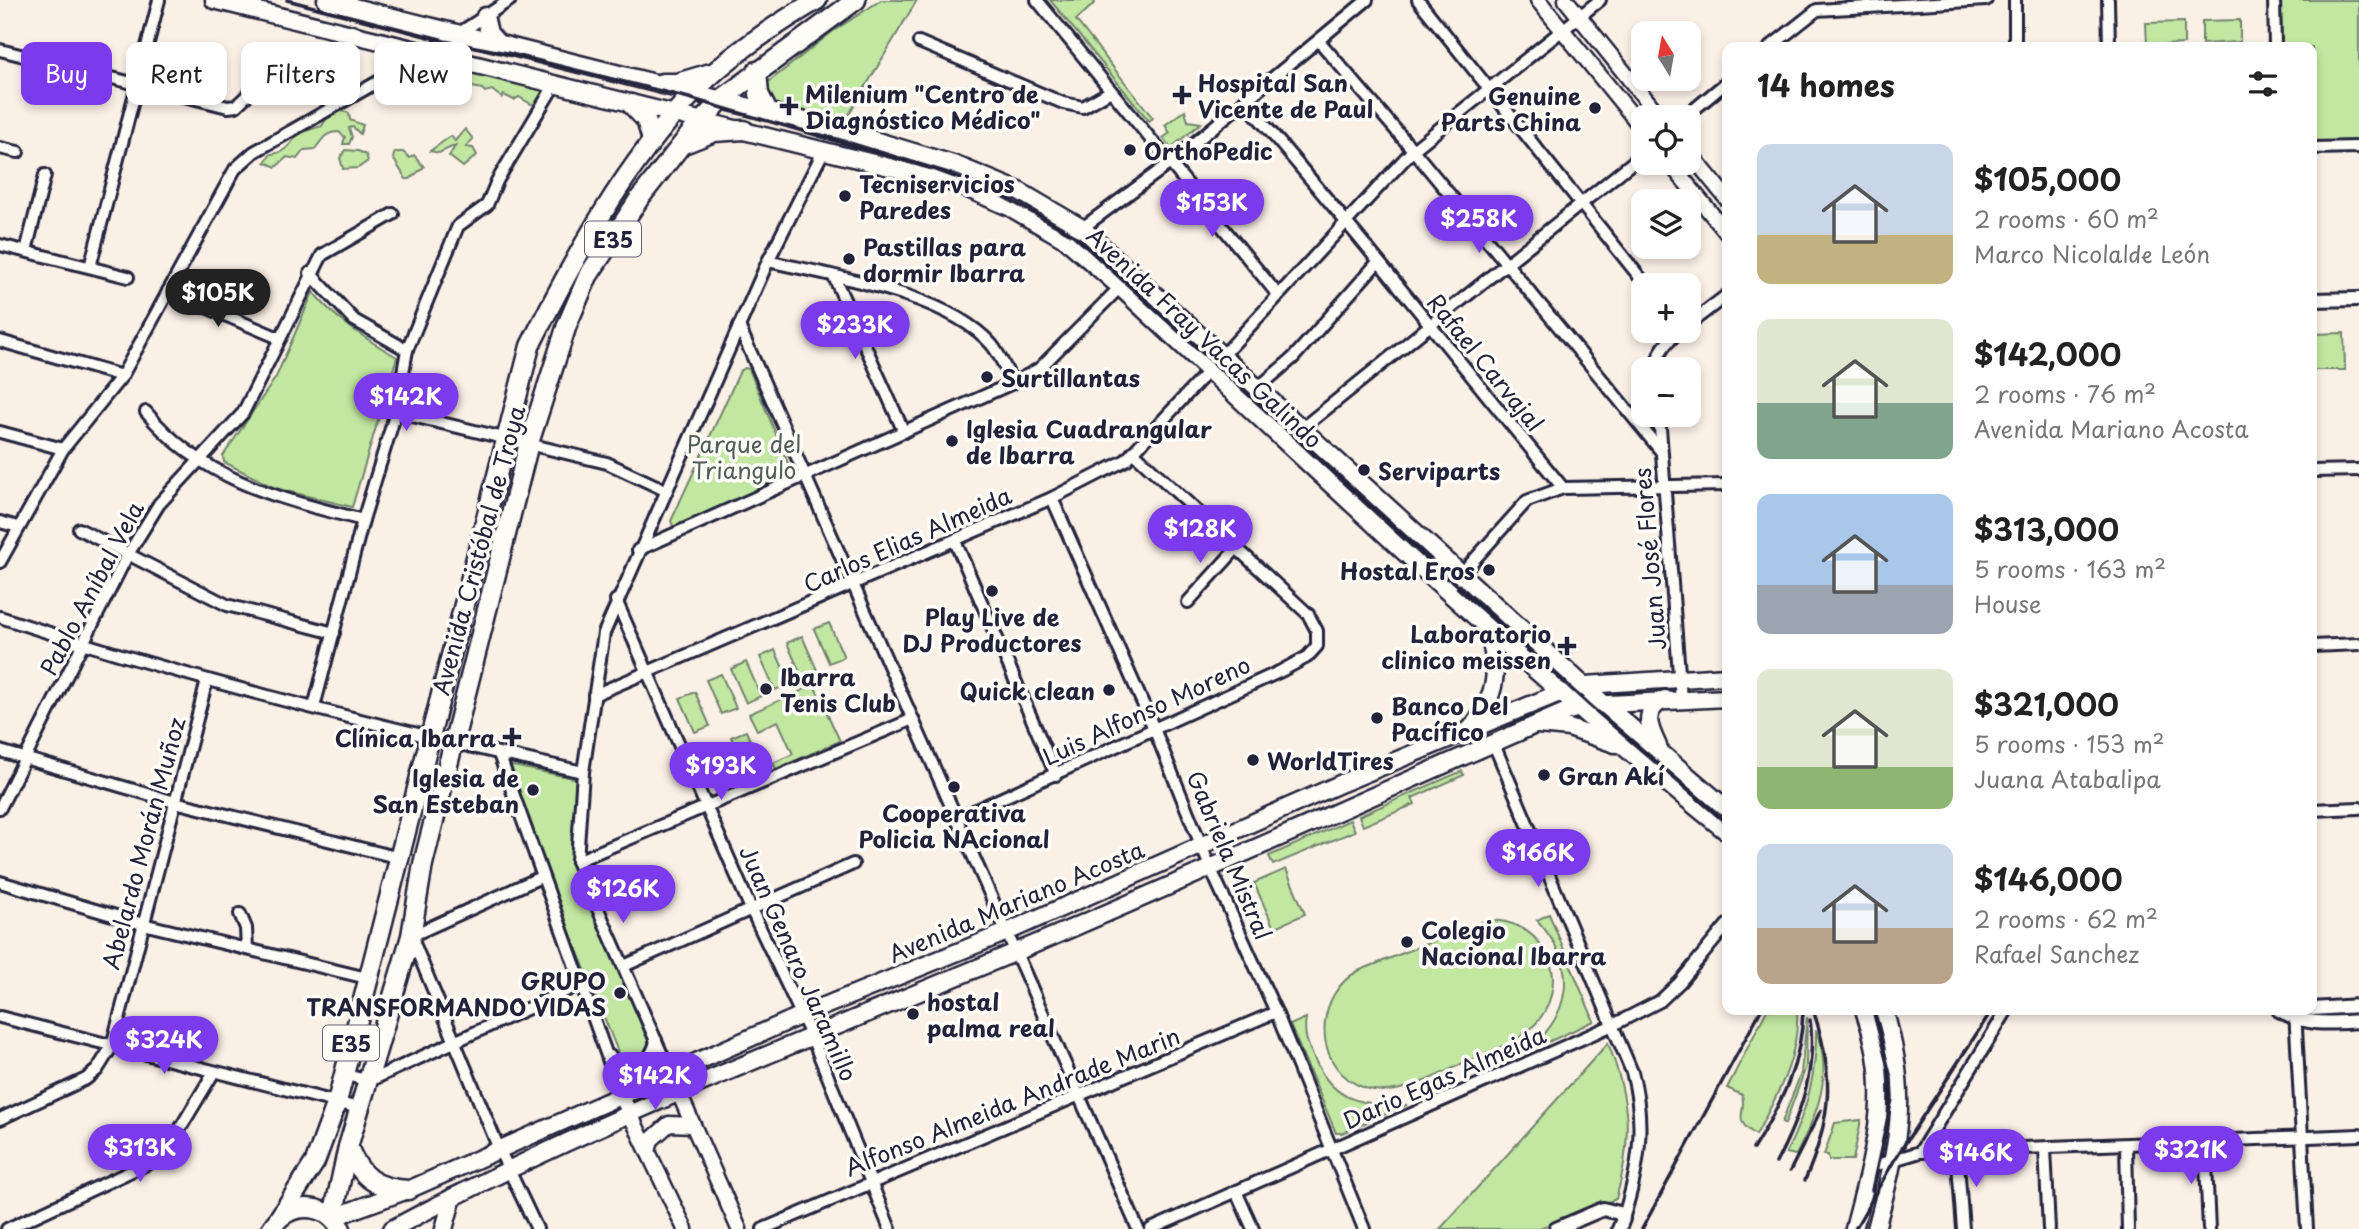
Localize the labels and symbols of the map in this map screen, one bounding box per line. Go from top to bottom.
north arrow [1631,21,1701,91]
place label: Hospital San Vicente de Paul [1198,65,1373,126]
place label: Milenium "Centro de Diagnóstico Médico" [805,76,1040,137]
place label: Genuine Parts China [1441,78,1581,139]
marker: Hospital San Vicente de Paul [1172,85,1192,105]
marker: Milenium "Centro de Diagnóstico Médico" [779,96,799,116]
marker: Genuine Parts China [1587,100,1603,116]
place label: OrthoPedic [1144,133,1273,168]
marker: OrthoPedic [1122,142,1138,158]
place label: Tecniservicios Paredes [859,166,1015,227]
pin: $153K [1163,180,1261,239]
marker: Tecniservicios Paredes [837,188,853,204]
pin: $258K [1430,196,1528,255]
street label: Avenida Fray Vacas Galindo [1079,218,1331,456]
road number: E35 [585,222,641,256]
place label: Pastillas para dormir Ibarra [863,229,1026,290]
marker: Pastillas para dormir Ibarra [841,251,857,267]
pin: $105K [169,270,267,329]
street label: Rafael Carvajal [1419,285,1553,439]
pin: $233K [806,302,904,361]
place label: Surtillantas [1001,360,1140,395]
marker: Surtillantas [979,369,995,385]
pin: $142K [357,374,455,433]
street label: Avenida Cristóbal de Troya [422,401,534,699]
place label: Iglesia Cuadrangular de Ibarra [966,411,1212,472]
park label: Parque del Triangulo [687,426,801,487]
marker: Iglesia Cuadrangular de Ibarra [944,433,960,449]
place label: Serviparts [1378,453,1500,488]
marker: Serviparts [1356,462,1372,478]
street label: Juan José Flores [1624,466,1674,652]
street label: Carlos Elias Almeida [797,477,1017,601]
street label: Pablo Aníbal Vela [30,494,152,681]
pin: $128K [1151,505,1249,565]
place label: Hostal Eros [1340,553,1475,588]
marker: Hostal Eros [1481,562,1497,578]
marker: Play Live de DJ Productores [984,583,1000,599]
place label: Play Live de DJ Productores [903,599,1082,660]
place label: Laboratorio clinico meissen [1382,616,1551,677]
marker: Laboratorio clinico meissen [1557,636,1577,656]
street label: Luis Alfonso Moreno [1036,646,1256,774]
place label: Ibarra Tenis Club [780,659,896,720]
place label: Quick clean [960,673,1095,708]
marker: Ibarra Tenis Club [758,681,774,697]
marker: Quick clean [1101,682,1117,698]
place label: Banco Del Pacífico [1391,688,1508,749]
marker: Banco Del Pacífico [1369,710,1385,726]
street label: Abelardo Morán Muñoz [92,713,194,973]
place label: Clínica Ibarra [335,720,496,755]
marker: Clínica Ibarra [502,727,522,747]
pin: $193K [672,742,770,802]
place label: WorldTires [1267,743,1394,778]
marker: WorldTires [1245,752,1261,768]
place label: Gran Akí [1558,758,1665,793]
place label: Iglesia de San Esteban [372,760,519,821]
street label: Gabriela Mistral [1179,765,1281,945]
marker: Gran Akí [1536,767,1552,783]
marker: Cooperativa Policia NAcional [946,779,962,795]
marker: Iglesia de San Esteban [525,782,541,798]
place label: Cooperativa Policia NAcional [859,795,1049,856]
pin: $166K [1489,830,1587,889]
street label: Avenida Mariano Acosta [883,831,1150,971]
street label: Juan Genaro Jaramillo [731,840,867,1086]
pin: $126K [574,866,672,925]
place label: Colegio Nacional Ibarra [1421,912,1606,973]
marker: Colegio Nacional Ibarra [1399,934,1415,950]
place label: GRUPO TRANSFORMANDO VIDAS [306,963,606,1024]
place label: hostal palma real [927,984,1055,1045]
marker: GRUPO TRANSFORMANDO VIDAS [612,985,628,1001]
marker: hostal palma real [905,1006,921,1022]
pin: $324K [115,1016,213,1076]
street label: Dario Egas Almeida [1337,1016,1551,1137]
street label: Alfonso Almeida Andrade Marin [839,1018,1185,1184]
road number: E35 [323,1026,379,1060]
pin: $142K [606,1052,704,1112]
pin: $313K [91,1124,189,1184]
pin: $321K [2142,1126,2240,1186]
pin: $146K [1927,1130,2025,1189]

